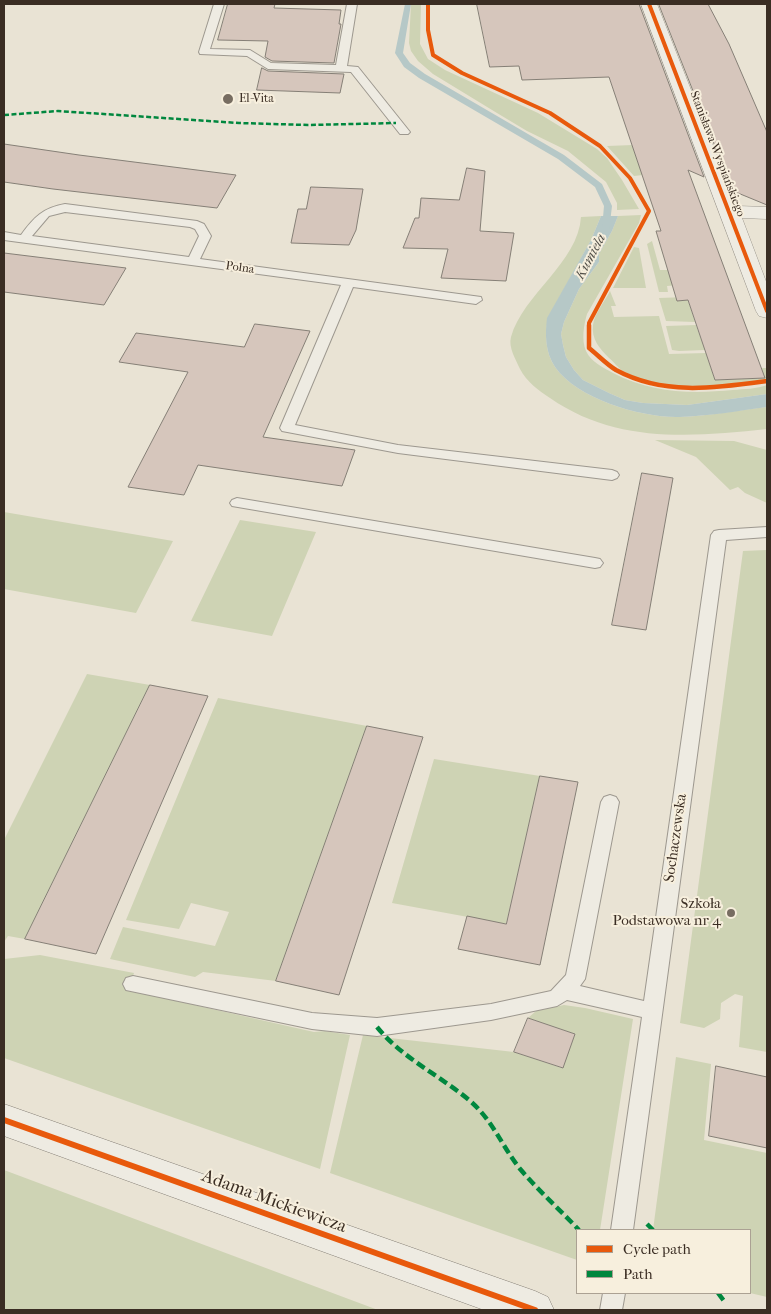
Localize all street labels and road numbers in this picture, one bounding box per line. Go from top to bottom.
street label: Stanisława Wyspiańskiego [686,89,748,219]
street label: Polna [225,259,255,277]
street label: Sochaczewska [661,793,691,883]
street label: Adama Mickiewicza [199,1166,349,1238]

